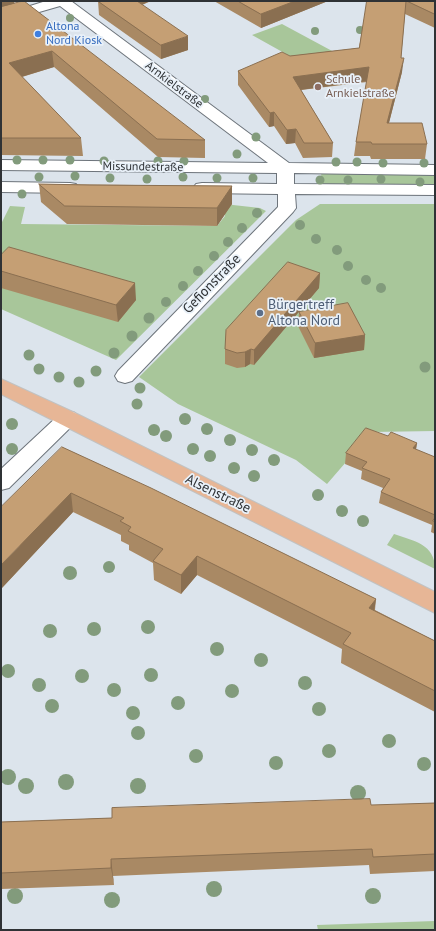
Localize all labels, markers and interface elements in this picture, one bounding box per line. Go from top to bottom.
place label: Altona Nord Kiosk [46,20,102,48]
marker: Altona Nord Kiosk [33,29,43,39]
street label: Arnkielstraße [142,59,206,111]
place label: Schule Arnkielstraße [326,73,395,101]
marker: Schule Arnkielstraße [313,82,323,92]
street label: Missundestraße [103,159,183,175]
street label: Gefionstraße [180,251,244,317]
place label: Bürgertreff Altona Nord [268,297,340,330]
marker: Bürgertreff Altona Nord [255,308,265,318]
street label: Alsenstraße [183,471,253,517]

